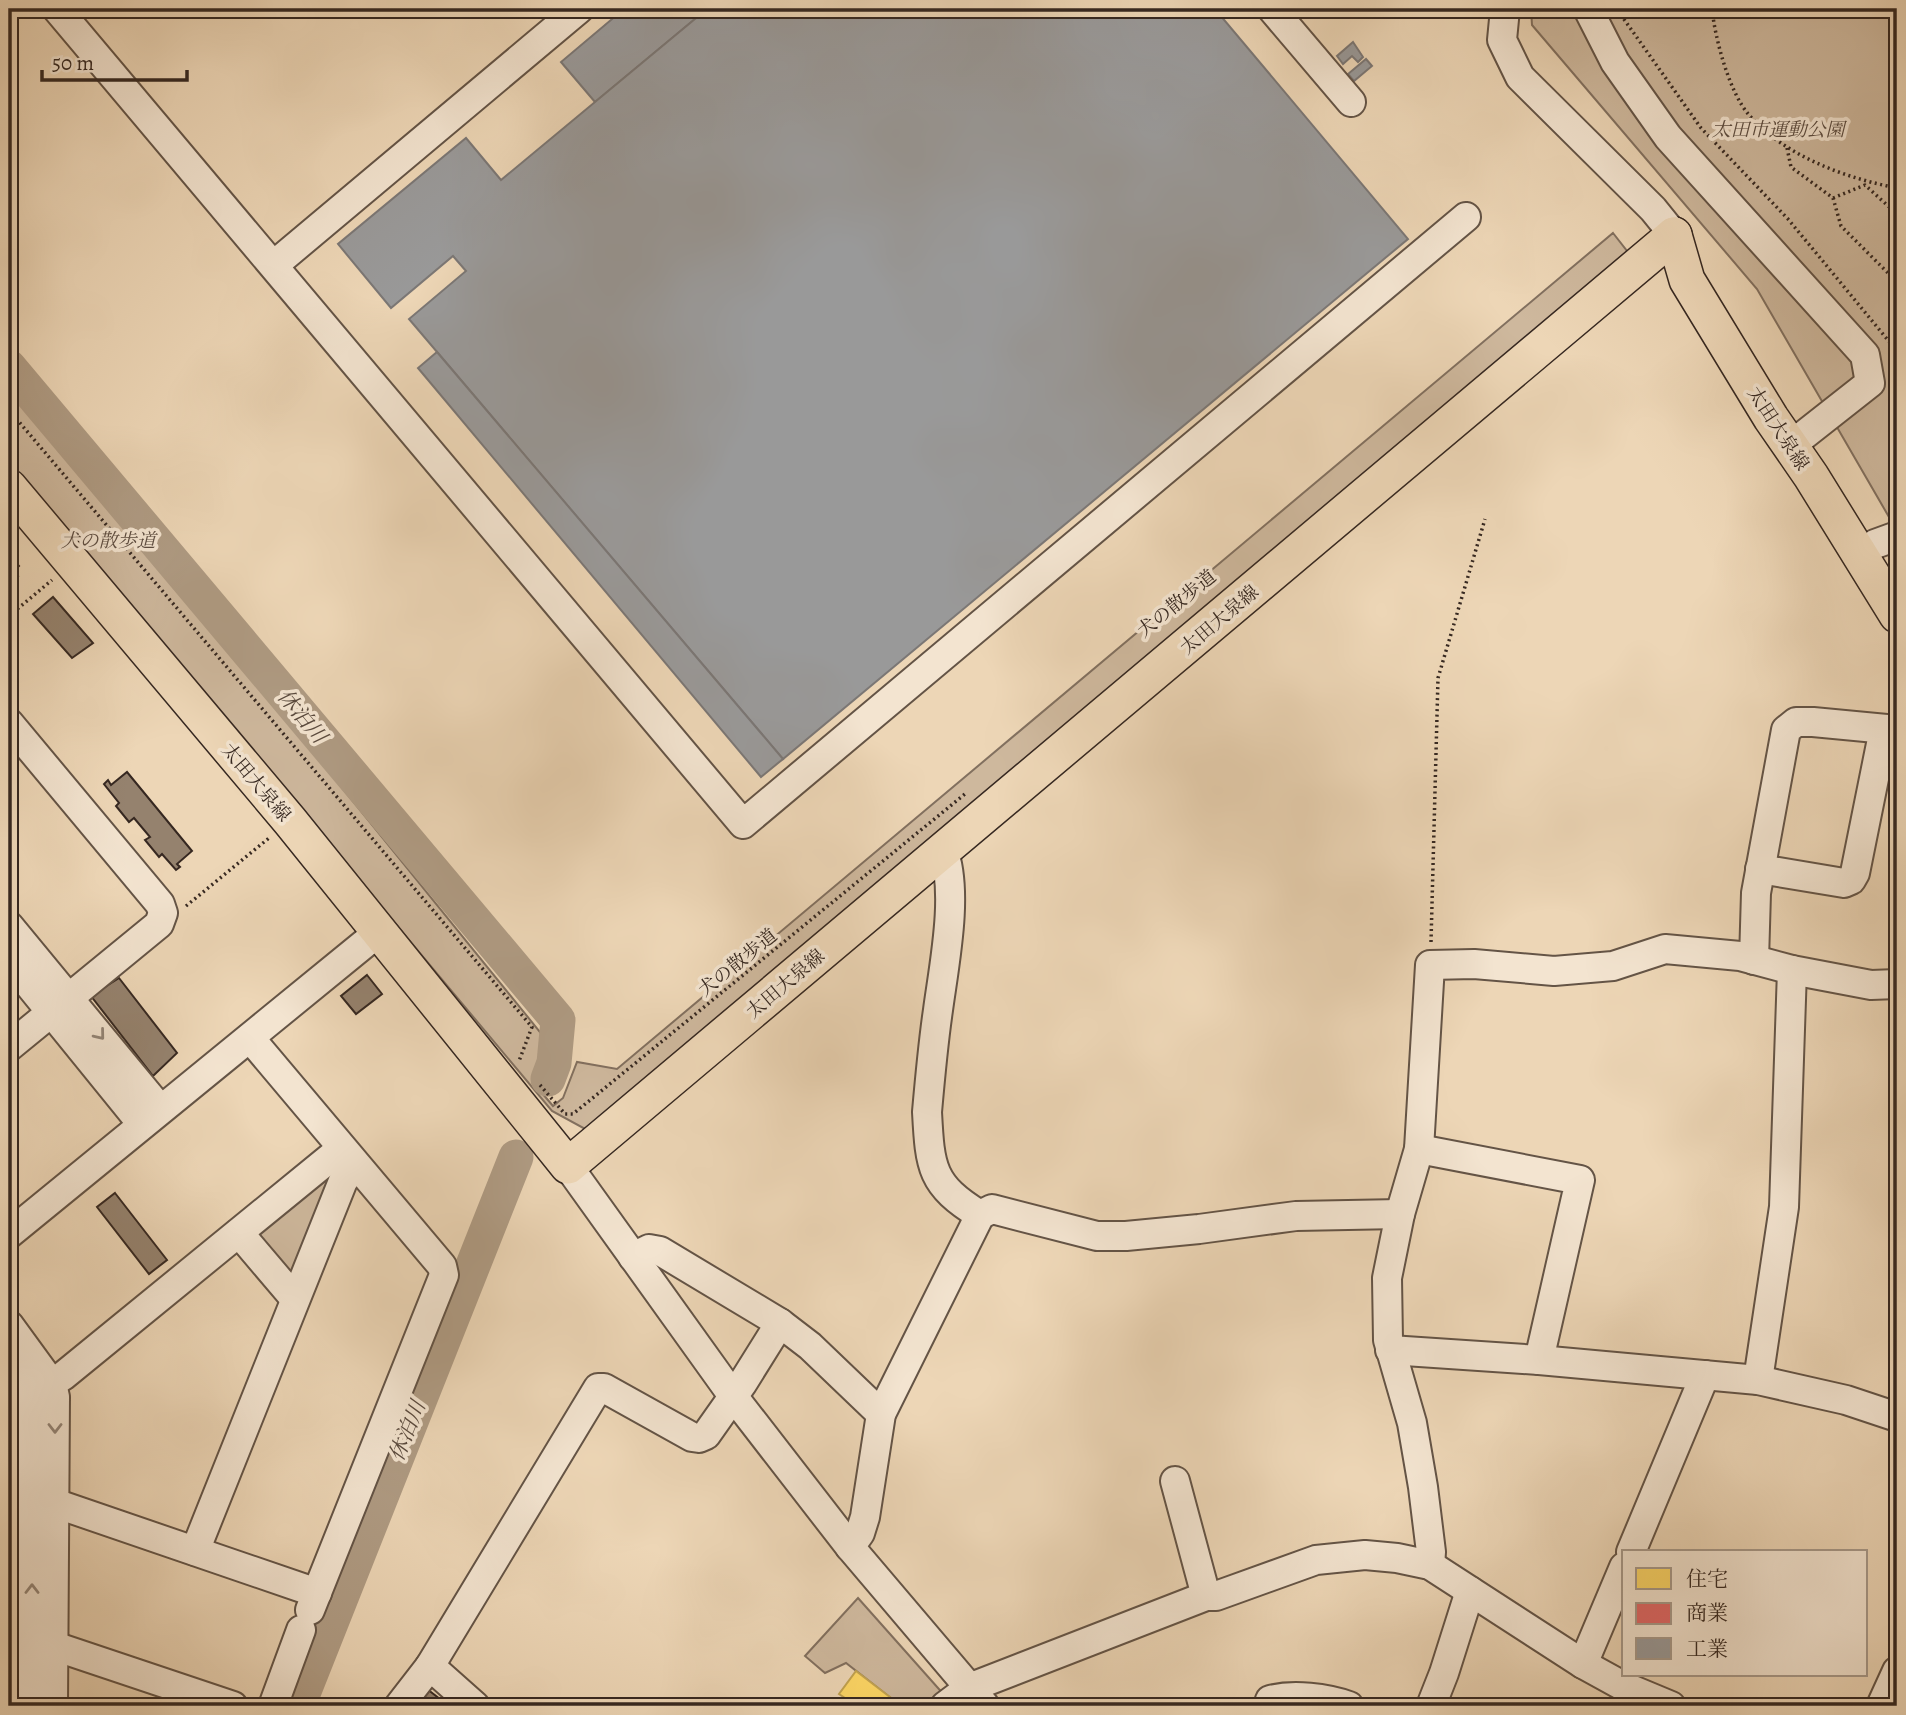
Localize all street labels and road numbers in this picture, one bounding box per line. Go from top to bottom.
street label: 太田大泉線 [1741,382,1815,475]
street label: 犬の散歩道 [1132,564,1222,644]
street label: 太田大泉線 [1175,579,1264,660]
street label: 太田大泉線 [216,738,297,827]
street label: 犬の散歩道 [693,923,783,1003]
street label: 太田大泉線 [741,943,830,1024]

